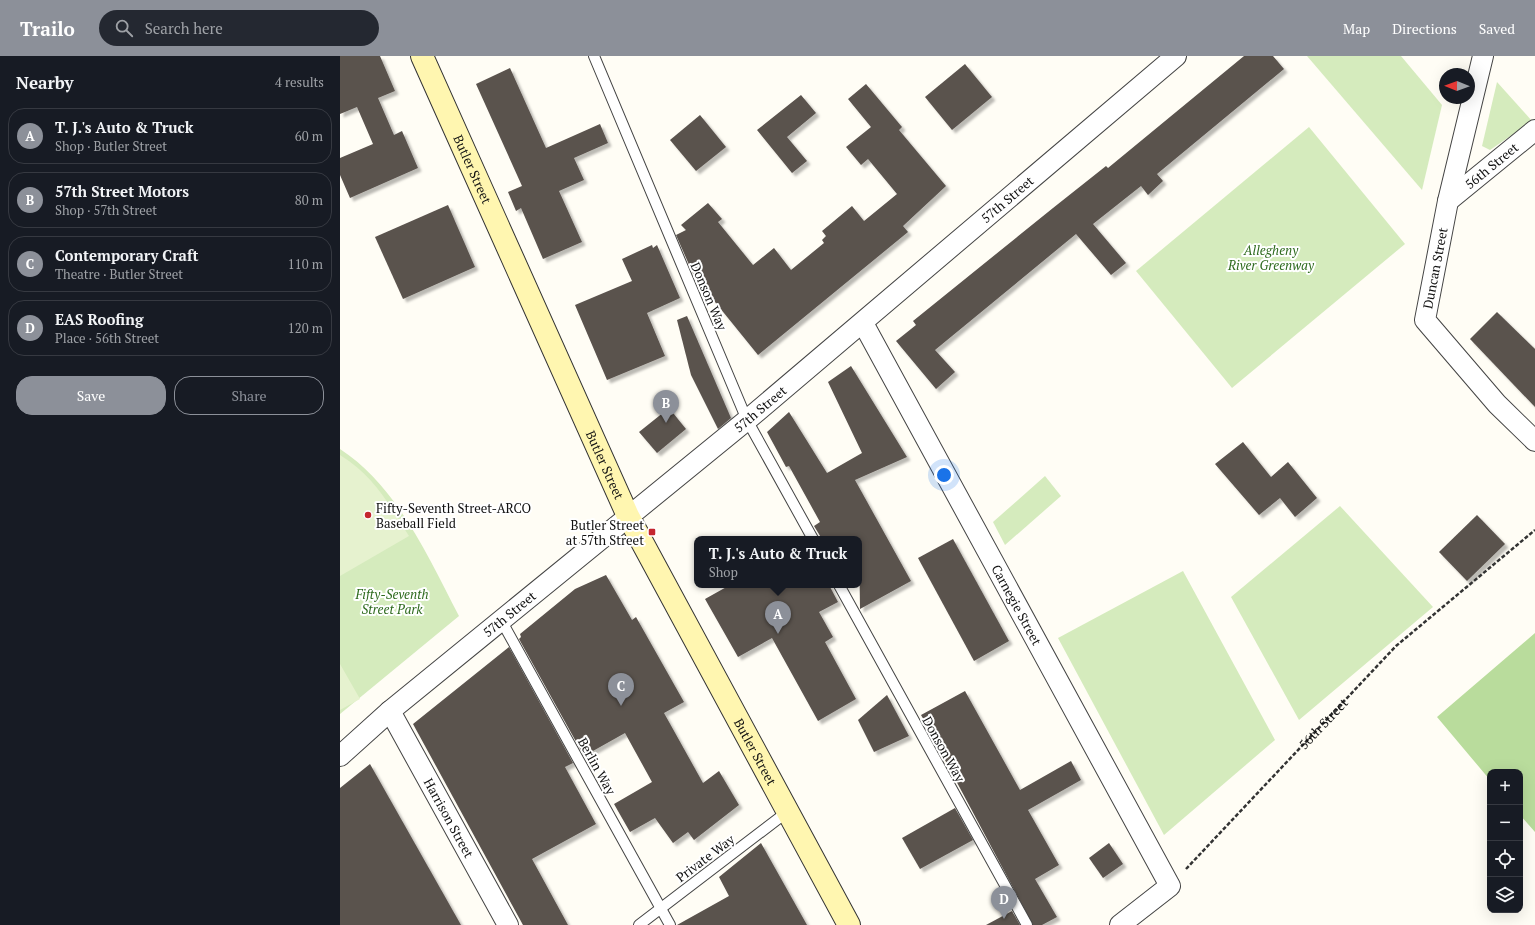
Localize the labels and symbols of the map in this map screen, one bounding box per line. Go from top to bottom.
north arrow [1439,68,1475,104]
street label: Butler Street [449,132,496,207]
street label: 56th Street [1461,138,1522,193]
street label: 57th Street [977,172,1037,227]
street label: Duncan Street [1418,226,1452,310]
park label: Allegheny River Greenway [1227,241,1315,274]
street label: Donson Way [687,259,732,333]
street label: 57th Street [730,381,790,436]
pin: B [653,390,679,423]
street label: Butler Street [582,428,628,502]
your location [934,465,954,485]
place label: Fifty-Seventh Street-ARCO Baseball Field [376,499,531,532]
marker: Fifty-Seventh Street-ARCO Baseball Field [363,510,373,520]
place label: Butler Street at 57th Street [566,516,644,549]
marker: Butler Street at 57th Street [647,527,657,537]
street label: Carnegie Street [987,561,1046,649]
park label: Fifty-Seventh Street Park [354,585,429,618]
street label: 57th Street [479,587,540,641]
pin: A [765,601,791,634]
pin: C [608,673,634,706]
street label: 56th Street [1295,694,1352,753]
street label: Donson Way [919,713,970,785]
street label: Butler Street [730,715,781,789]
street label: Berlin Way [574,734,620,798]
street label: Harrison Street [420,775,478,861]
street label: Private Way [672,830,738,886]
pin: D [991,886,1017,919]

